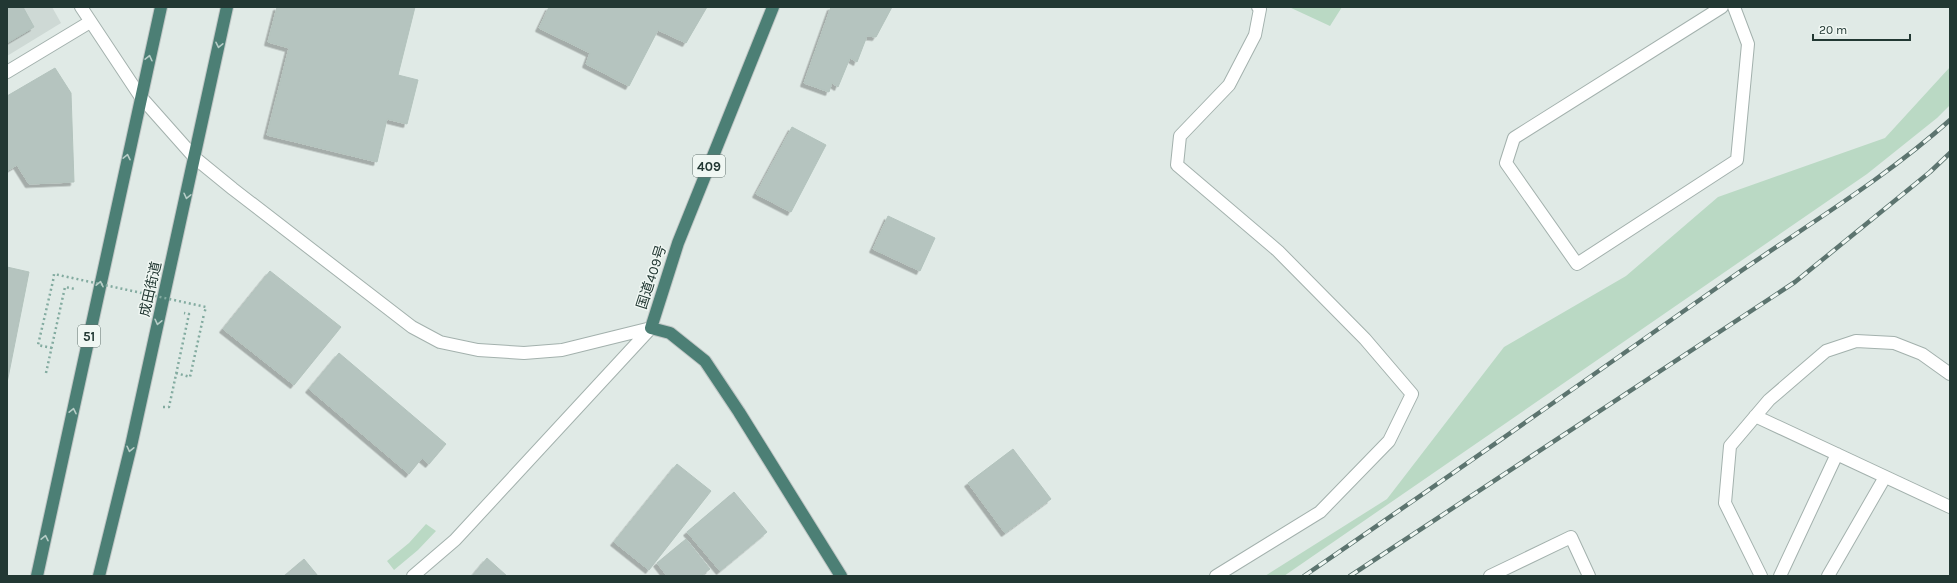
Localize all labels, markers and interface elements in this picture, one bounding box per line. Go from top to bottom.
scale bar [1813,16,1910,42]
text: 20 m [1819,23,1847,37]
one-way arrow [215,42,224,48]
one-way arrow [144,55,153,62]
one-way arrow [123,153,131,160]
road number: 409 [693,155,725,177]
one-way arrow [183,192,191,199]
street label: 国道409号 [633,243,670,311]
street label: 成田街道 [136,260,165,318]
one-way arrow [96,281,104,287]
one-way arrow [155,319,163,326]
road number: 51 [78,325,100,347]
one-way arrow [68,408,76,414]
one-way arrow [126,446,134,452]
one-way arrow [41,535,49,541]

